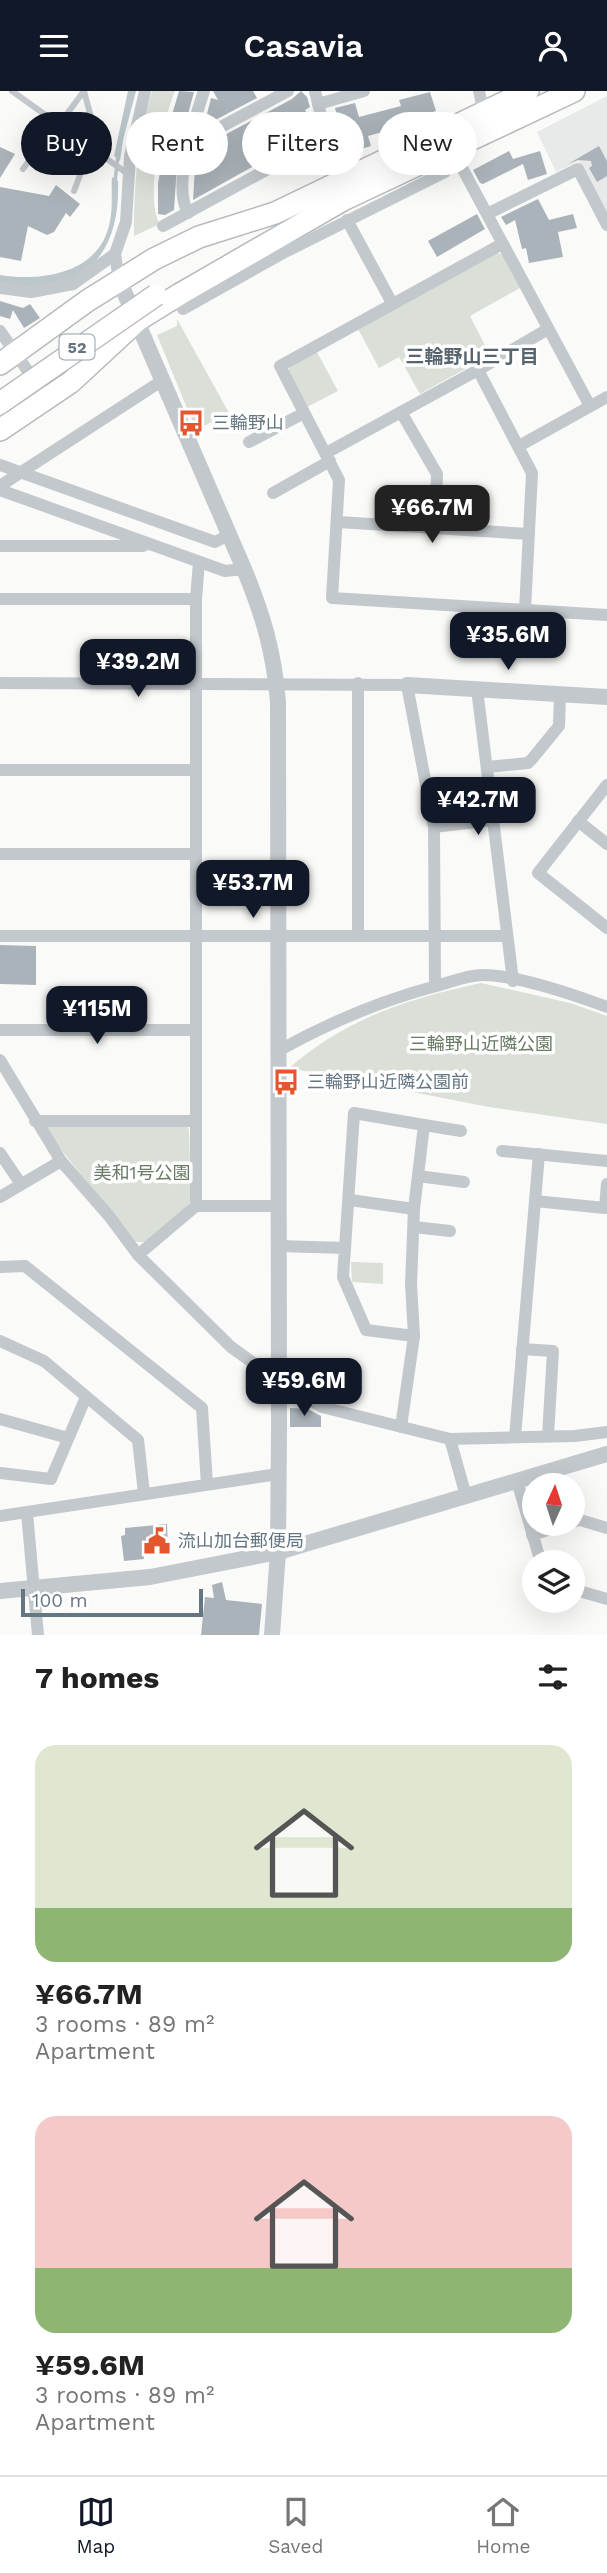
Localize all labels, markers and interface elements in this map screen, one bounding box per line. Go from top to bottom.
icon: menu [35,27,73,65]
text: Casavia [244,27,363,65]
icon: person [534,27,572,65]
chip: Buy [21,112,112,175]
chip: Rent [126,112,228,175]
chip: Filters [242,112,364,175]
chip: New [378,112,477,175]
road number: 52 [60,335,94,359]
district label: 三輪野山三丁目 [405,345,539,368]
bus stop icon: 三輪野山 [176,408,206,438]
place label: 三輪野山 [212,412,284,433]
pin: ¥66.7M [375,485,489,545]
text: ¥66.7M [391,494,473,521]
pin: ¥35.6M [451,613,565,672]
text: ¥35.6M [466,621,550,648]
pin: ¥39.2M [81,639,195,699]
text: ¥39.2M [96,648,180,675]
pin: ¥42.7M [421,777,535,837]
text: ¥42.7M [437,786,519,813]
pin: ¥53.7M [196,861,310,920]
text: ¥53.7M [212,869,294,896]
pin: ¥115M [48,986,146,1046]
text: ¥115M [62,995,132,1022]
park label: 三輪野山近隣公園 [409,1033,553,1054]
bus stop icon: 三輪野山近隣公園前 [271,1067,301,1097]
place label: 三輪野山近隣公園前 [307,1071,469,1092]
park label: 美和1号公園 [93,1162,191,1183]
pin: ¥59.6M [247,1359,361,1418]
text: ¥59.6M [262,1367,346,1394]
north arrow [522,1473,584,1537]
map controls [522,1473,585,1613]
public building icon: 流山加台郵便局 [142,1526,172,1556]
place label: 流山加台郵便局 [178,1530,304,1551]
button: layers [522,1550,585,1613]
scale bar [21,1586,203,1618]
text: 100 m [32,1589,88,1612]
icon: filters [534,1658,572,1696]
text: 7 homes [35,1660,159,1695]
icon: home [241,1790,367,1916]
text: ¥66.7M [35,1976,143,2011]
text: 3 rooms · 89 m² [35,2011,214,2038]
text: Apartment [35,2038,155,2065]
icon: home [241,2161,367,2287]
text: ¥59.6M [35,2347,145,2382]
text: 3 rooms · 89 m² [35,2382,214,2409]
text: Apartment [35,2409,155,2436]
tab: Map [76,2493,115,2558]
tab: Saved [268,2493,323,2558]
tab: Home [476,2493,531,2558]

